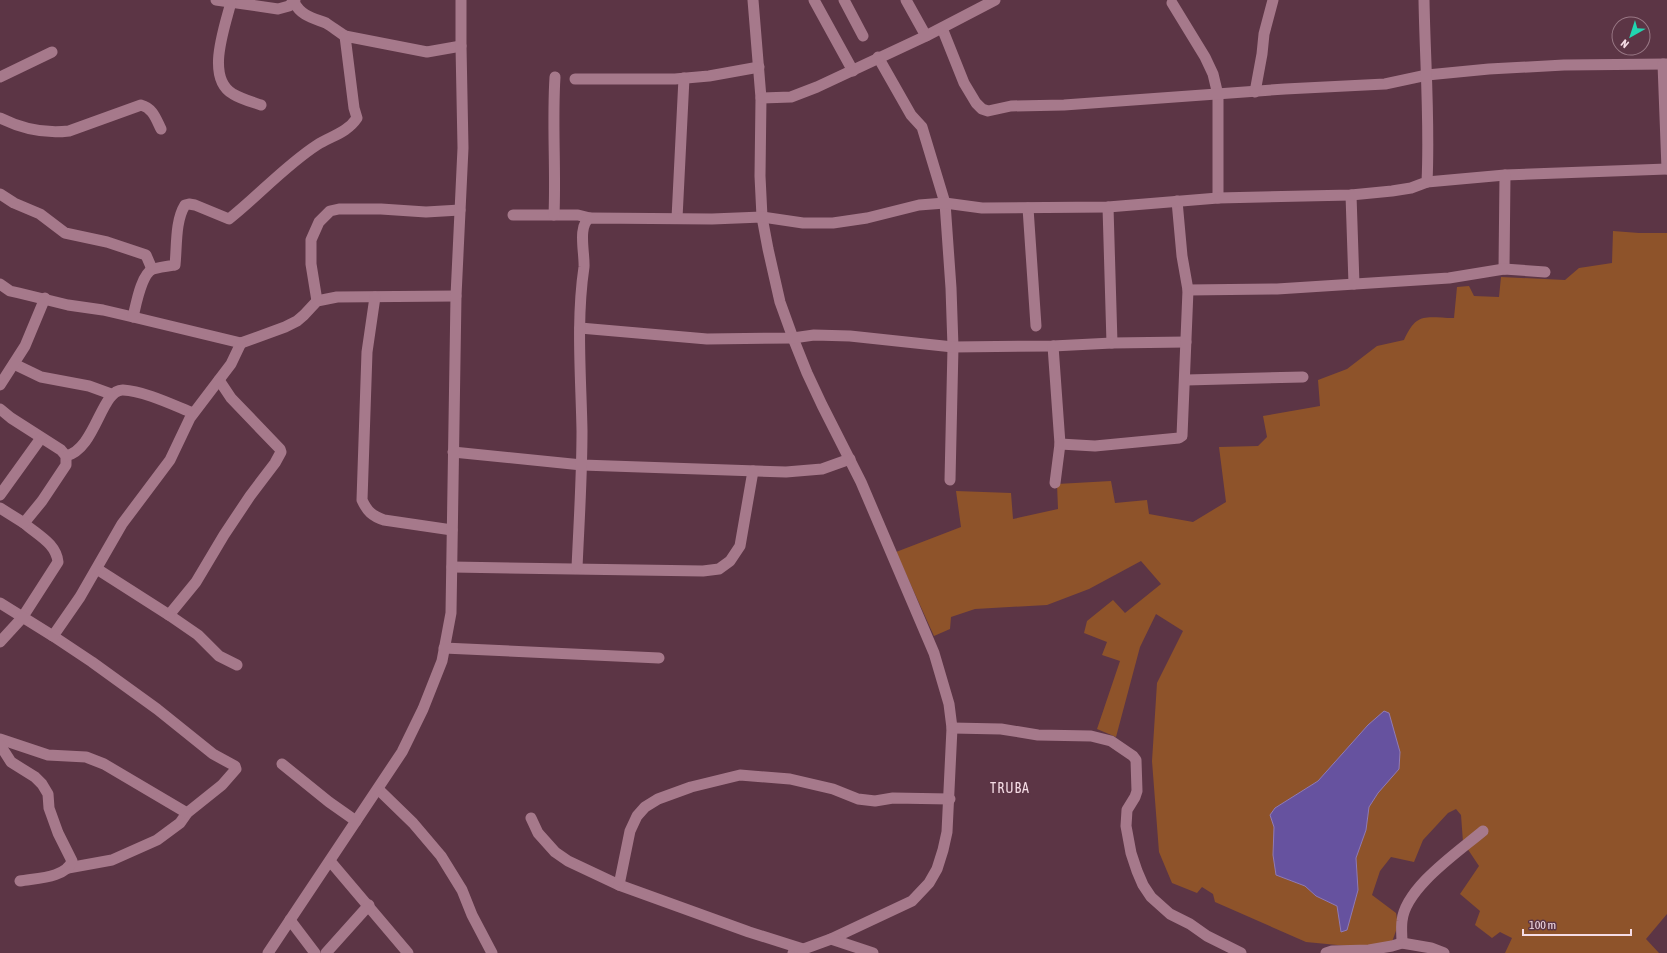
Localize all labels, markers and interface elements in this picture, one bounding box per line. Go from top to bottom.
north arrow [1611,16,1651,56]
text: N [1618,37,1631,50]
district label: TRUBA [990,780,1030,796]
scale bar [1523,911,1631,937]
text: 100 m [1529,918,1556,932]

